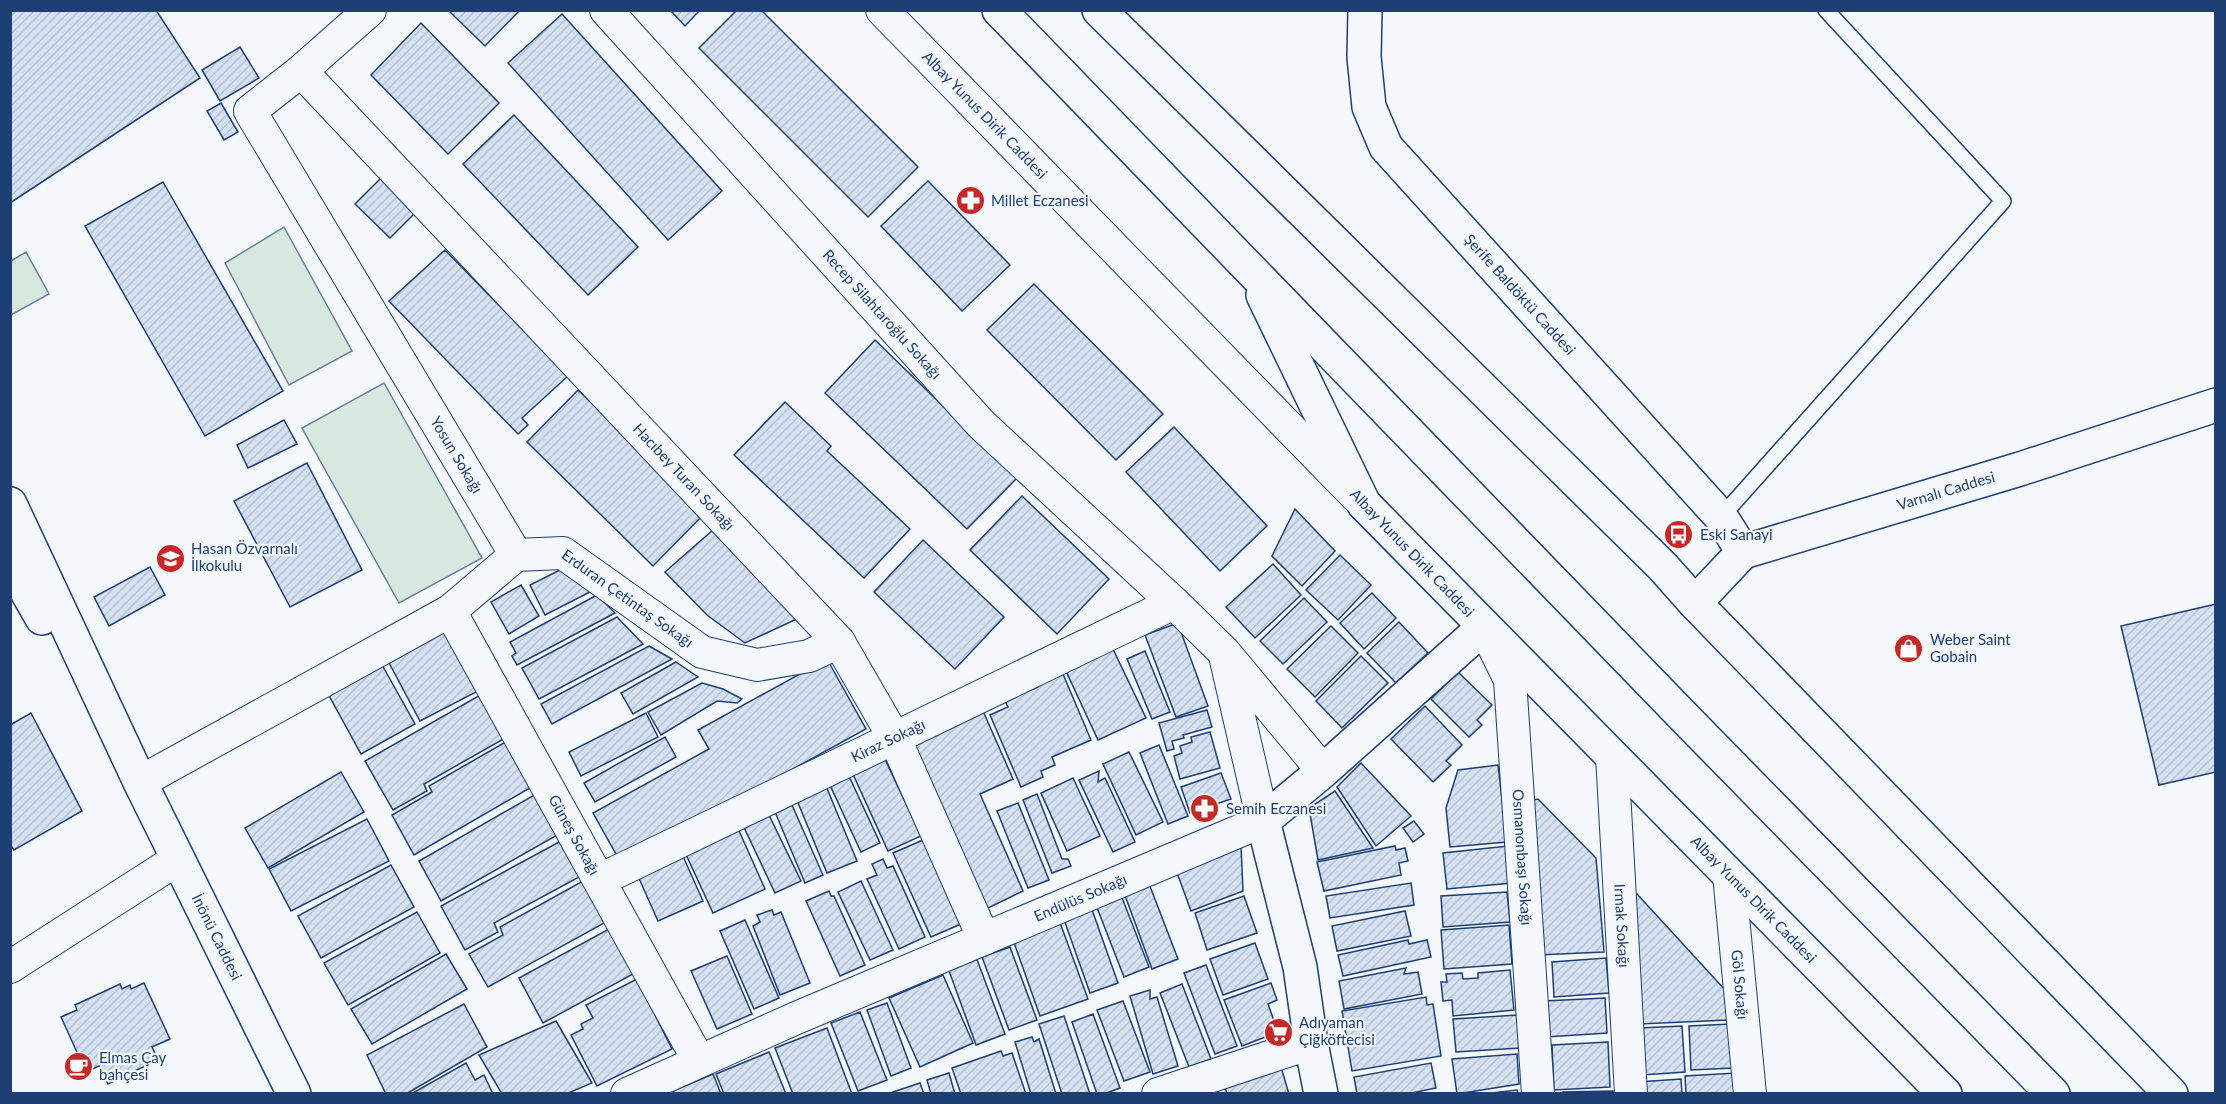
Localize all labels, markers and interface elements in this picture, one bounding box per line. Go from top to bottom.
street label: Albay Yunus Dirik Caddesi [919,47,1052,182]
pharmacy icon: Millet Eczanesi [954,185,986,217]
place label: Millet Eczanesi [991,191,1089,209]
street label: Şerife Baldöktü Caddesi [1461,230,1580,358]
street label: Recep Silahtaroğlu Sokağı [820,246,946,382]
street label: Yosun Sokağı [427,413,487,496]
street label: Hacıbey Turan Sokağı [630,419,739,534]
street label: Varnalı Caddesi [1895,467,1997,513]
street label: Albay Yunus Dirik Caddesi [1347,484,1479,620]
bus stop icon: Eski Sanayi [1663,519,1695,551]
place label: Eski Sanayi [1700,525,1773,543]
place label: Hasan Özvarnalı İlkokulu [191,539,298,574]
school or university icon: Hasan Özvarnalı İlkokulu [154,542,186,574]
street label: Erduran Çetintaş Sokağı [559,545,697,651]
place label: Weber Saint Gobain [1930,630,2011,665]
shop icon: Weber Saint Gobain [1893,633,1925,665]
street label: Kiraz Sokağı [848,715,928,766]
street label: Osmanonbaşı Sokağı [1509,789,1537,926]
street label: Güneş Sokağı [545,791,604,878]
pharmacy icon: Semih Eczanesi [1189,793,1221,825]
place label: Semih Eczanesi [1226,799,1326,817]
street label: Albay Yunus Dirik Caddesi [1688,831,1821,966]
street label: Endülüs Sokağı [1031,870,1129,925]
street label: Irmak Sokağı [1611,883,1634,968]
street label: İnönü Caddesi [189,891,246,983]
street label: Göl Sokağı [1728,949,1753,1020]
place label: Adıyaman Çiğköftecisi [1299,1013,1375,1048]
supermarket icon: Adıyaman Çiğköftecisi [1262,1016,1294,1048]
place label: Elmas Çay bahçesi [99,1048,167,1083]
cafe icon: Elmas Çay bahçesi [62,1051,94,1083]

